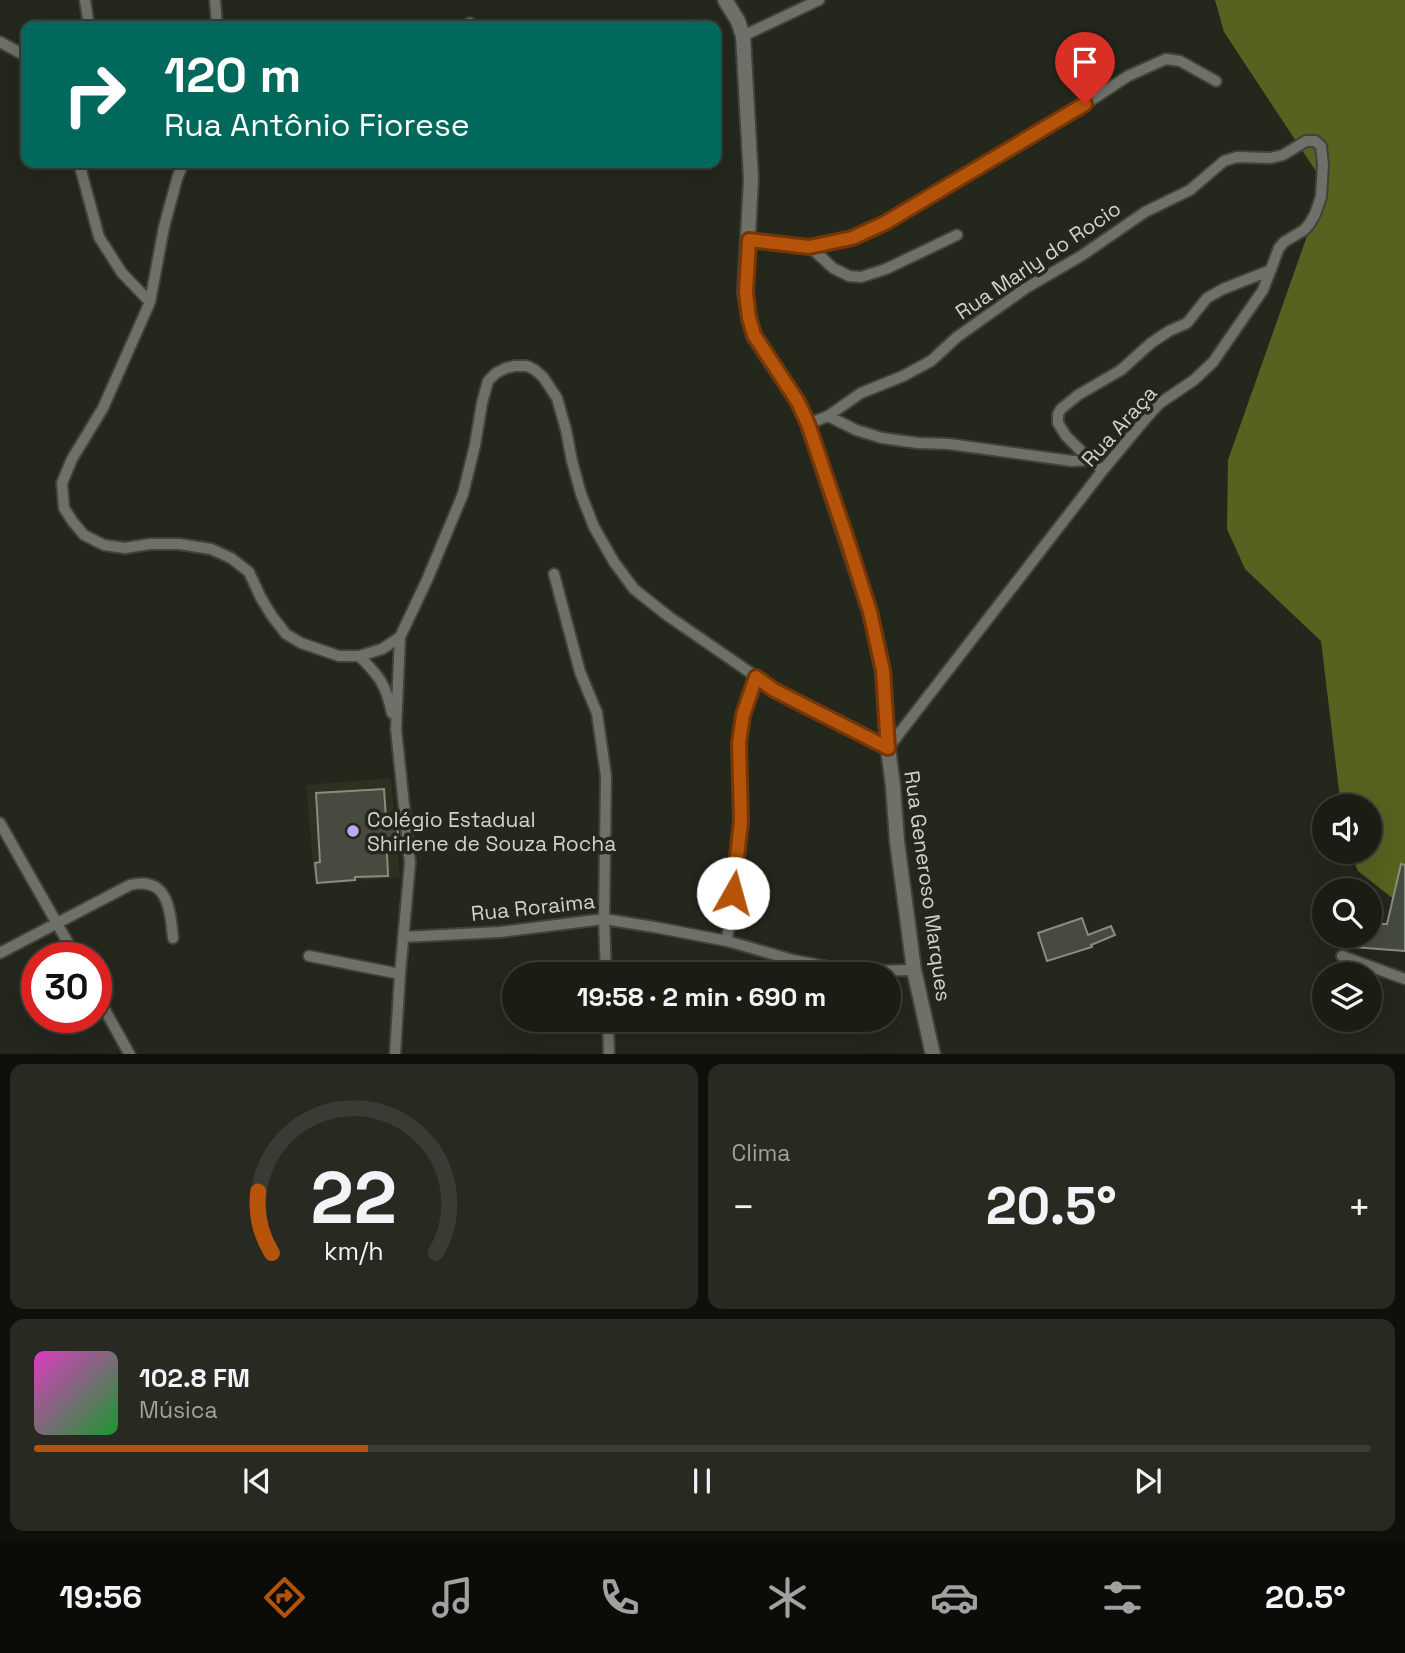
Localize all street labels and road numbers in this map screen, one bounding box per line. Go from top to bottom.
street label: Rua Marly do Rocio [950,195,1126,325]
street label: Rua Araça [1075,380,1163,472]
street label: Rua Generoso Marques [898,769,958,1003]
street label: Rua Roraima [470,887,596,927]

